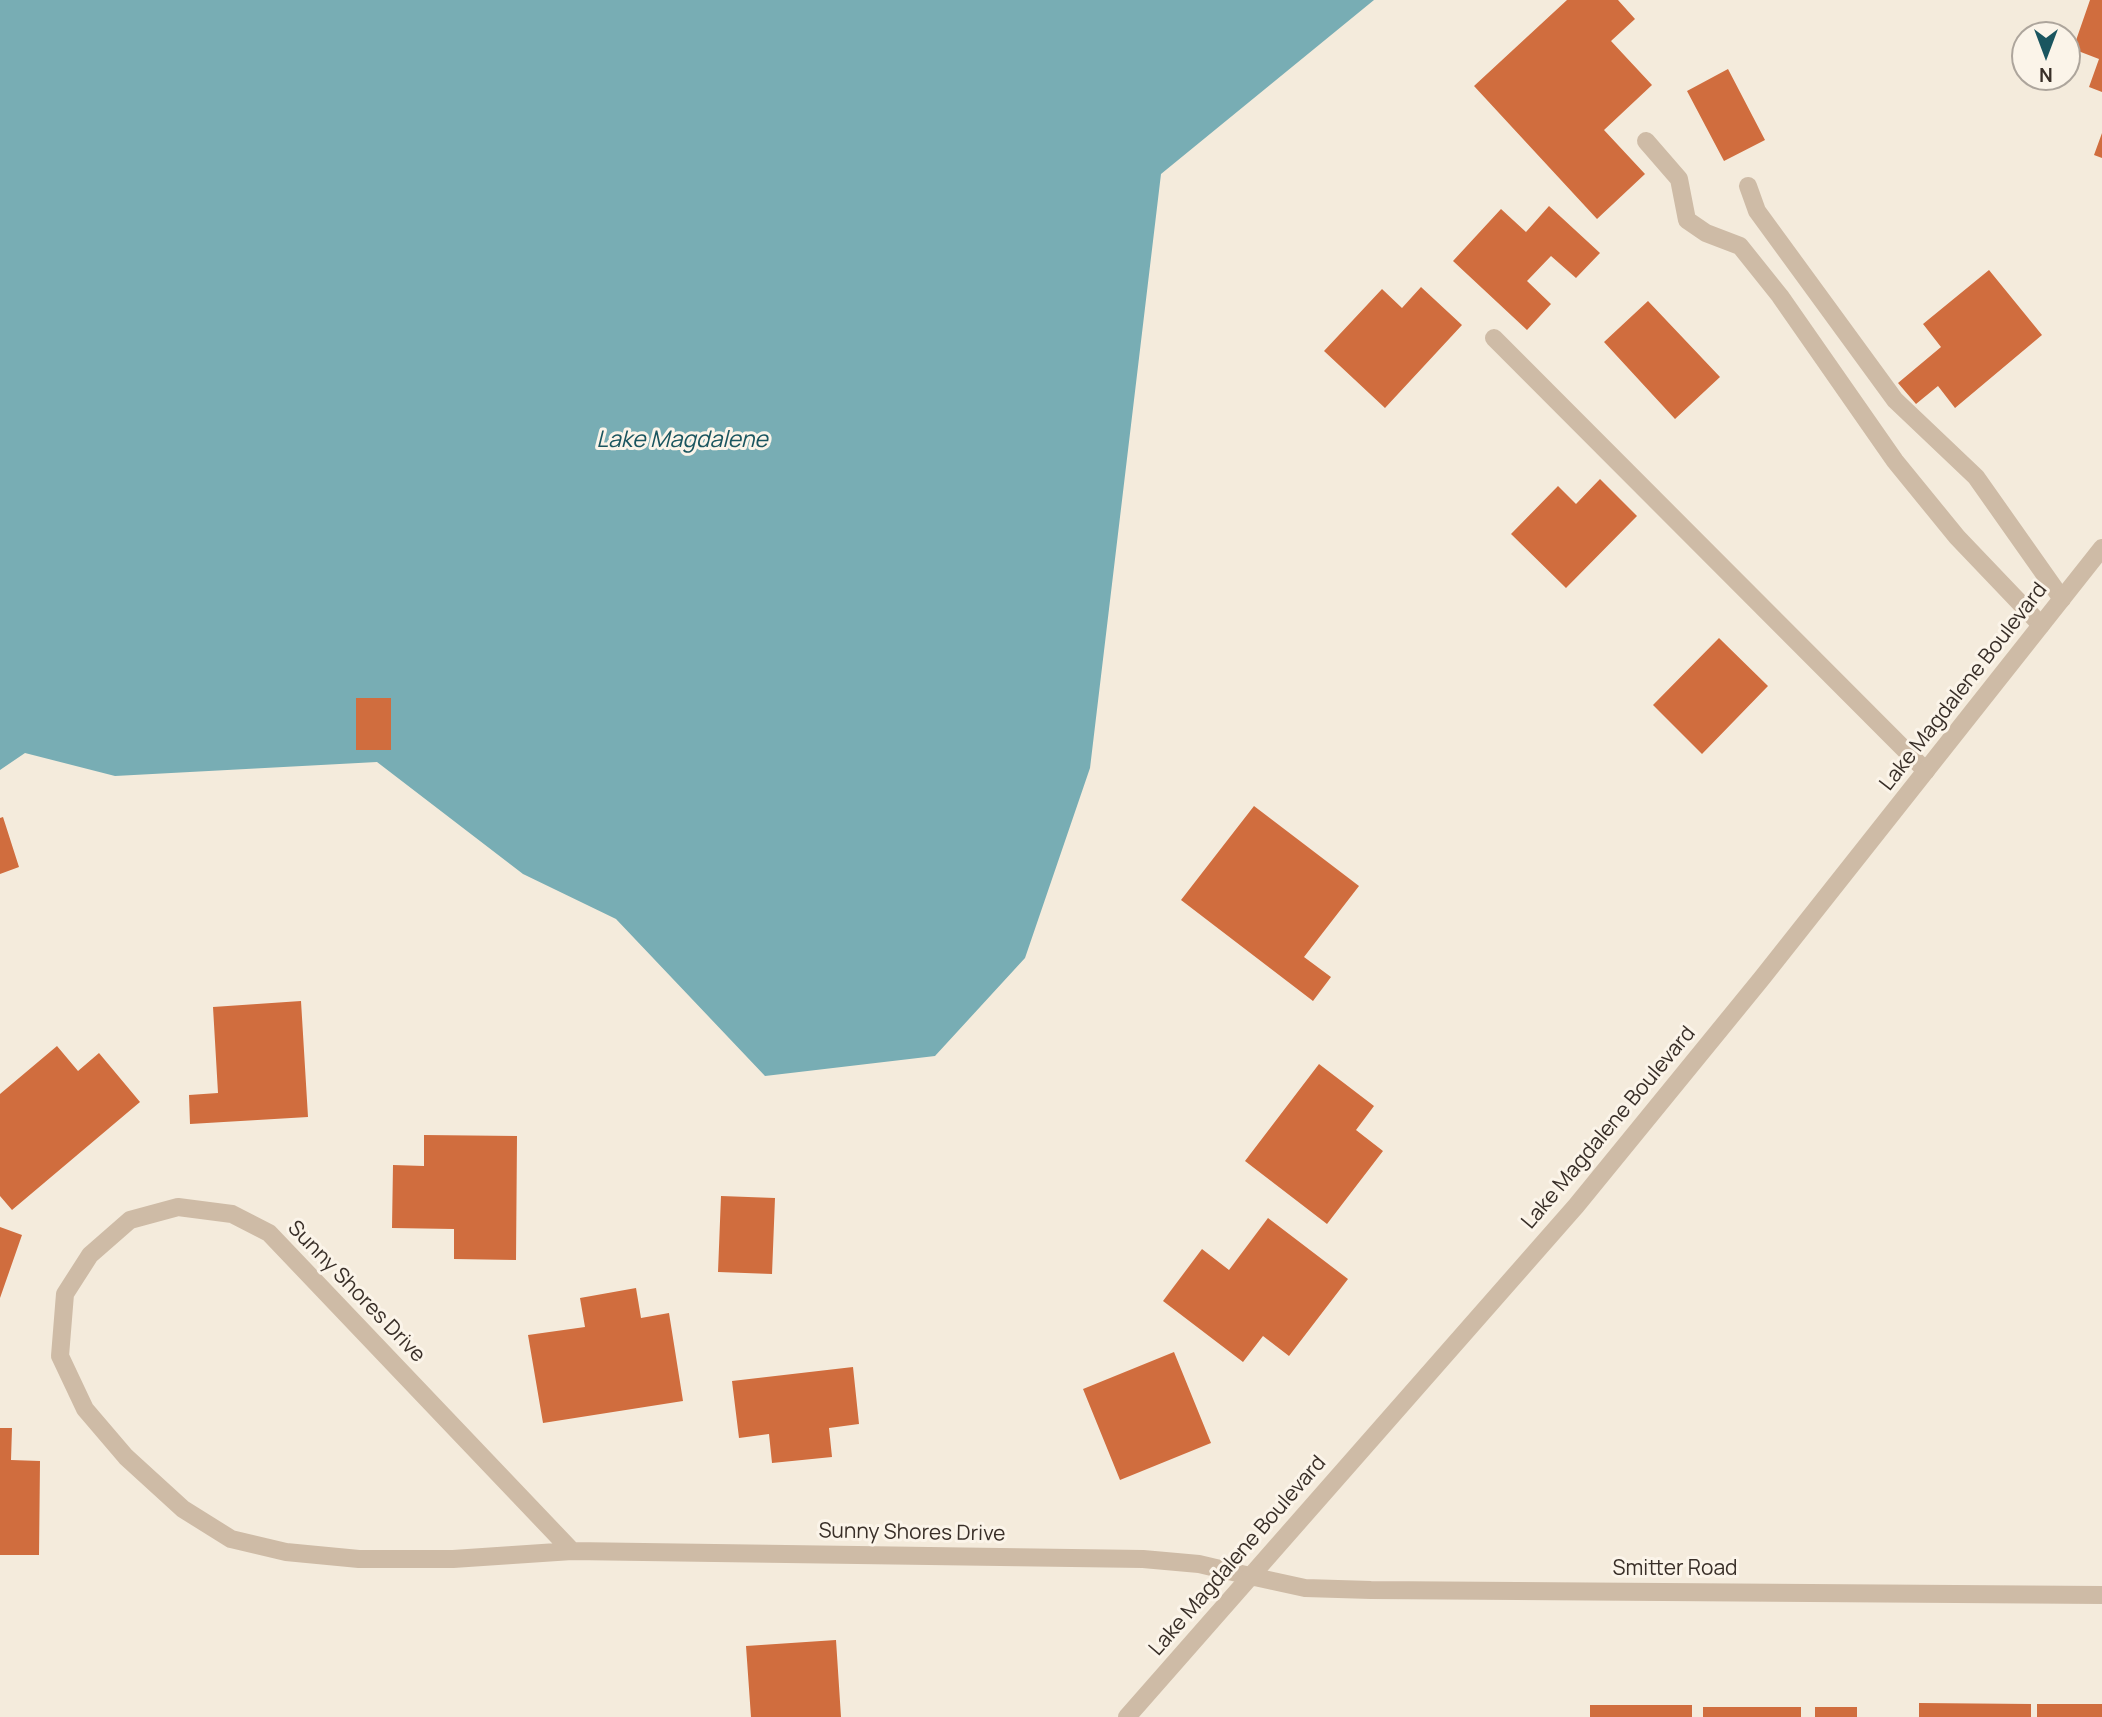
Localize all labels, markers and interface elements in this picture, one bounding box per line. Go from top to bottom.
north arrow [2011,21,2081,91]
text: N [2039,62,2053,88]
water label: Lake Magdalene [596,427,768,455]
street label: Lake Magdalene Boulevard [1875,578,2053,796]
street label: Lake Magdalene Boulevard [1517,1022,1701,1234]
street label: Sunny Shores Drive [282,1216,430,1368]
street label: Lake Magdalene Boulevard [1144,1451,1332,1661]
street label: Sunny Shores Drive [818,1519,1006,1547]
street label: Smitter Road [1612,1556,1738,1582]

